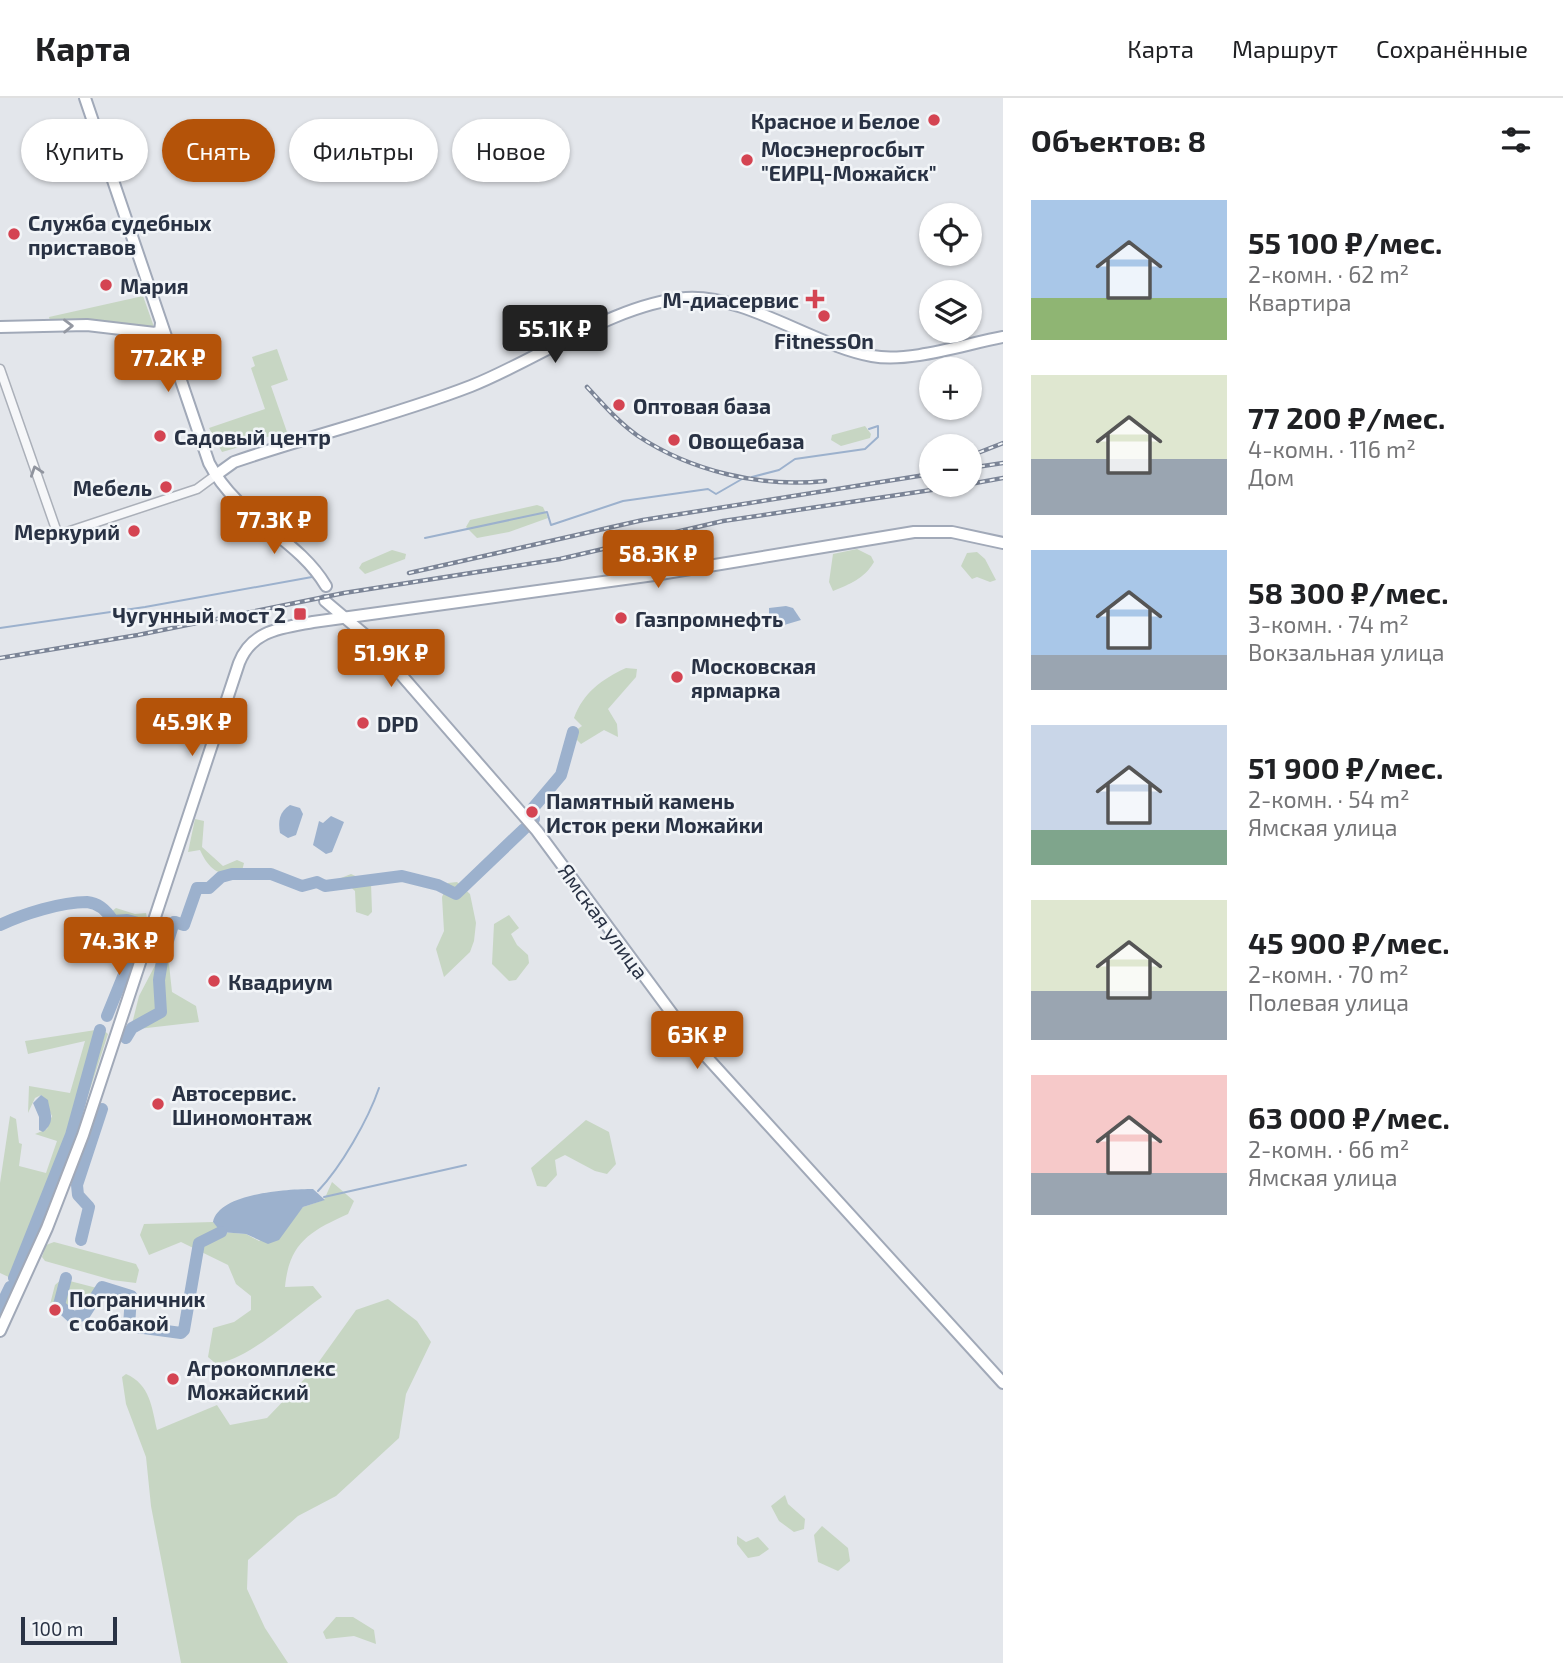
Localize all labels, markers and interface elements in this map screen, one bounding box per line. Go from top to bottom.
text: Карта [35,28,131,68]
text: Карта [1127,34,1194,63]
text: Маршрут [1232,34,1338,63]
text: Сохранённые [1376,34,1528,63]
place label: Красное и Белое [751,108,920,133]
marker: Красное и Белое [926,112,942,128]
chip: Купить [21,119,148,182]
chip: Снять [162,119,275,182]
chip: Фильтры [289,119,438,182]
chip: Новое [452,119,570,182]
icon: filters [1497,121,1535,159]
text: Объектов: 8 [1031,122,1206,158]
place label: Мосэнергосбыт "ЕИРЦ-Можайск" [761,136,937,185]
marker: Мосэнергосбыт "ЕИРЦ-Можайск" [739,152,755,168]
map controls [919,203,982,497]
button: locate [919,203,982,266]
place label: Служба судебных приставов [28,210,211,259]
text: 55 100 ₽/мес. [1248,224,1442,260]
marker: Служба судебных приставов [6,226,22,242]
icon: home [1087,228,1171,312]
text: 2-комн. · 62 m² [1248,260,1409,288]
place label: Мария [120,273,189,298]
marker: Мария [98,277,114,293]
button: layers [919,280,982,343]
place label: М-диасервис [663,287,799,312]
text: Квартира [1248,288,1352,316]
marker: М-диасервис [805,289,825,309]
pin: 55.1K ₽ [490,306,620,365]
marker: FitnessOn [816,308,832,324]
text: 55.1K ₽ [519,314,591,342]
one-way arrow [63,318,74,333]
place label: FitnessOn [774,328,874,353]
pin: 77.2K ₽ [103,334,233,394]
text: 77.2K ₽ [130,343,206,371]
button: + [919,357,982,420]
place label: Оптовая база [633,393,771,418]
marker: Оптовая база [611,397,627,413]
text: 77 200 ₽/мес. [1248,399,1445,435]
icon: home [1087,403,1171,487]
place label: Садовый центр [174,424,331,449]
marker: Садовый центр [152,428,168,444]
place label: Овощебаза [688,428,804,453]
marker: Овощебаза [666,432,682,448]
button: − [919,434,982,497]
text: 4-комн. · 116 m² [1248,435,1416,463]
text: Дом [1248,463,1294,491]
one-way arrow [30,465,44,477]
place label: Мебель [73,475,152,500]
marker: Мебель [158,479,174,495]
pin: 77.3K ₽ [209,496,339,556]
text: 77.3K ₽ [237,505,311,533]
place label: Меркурий [14,519,120,544]
marker: Меркурий [126,523,142,539]
pin: 58.3K ₽ [593,531,723,590]
text: 58.3K ₽ [619,539,697,567]
text: 58 300 ₽/мес. [1248,574,1448,610]
icon: home [1087,578,1171,662]
place label: Чугунный мост 2 [112,602,286,627]
marker: Чугунный мост 2 [292,606,308,622]
place label: Газпромнефть [635,606,783,631]
marker: Газпромнефть [613,610,629,626]
text: 3-комн. · 74 m² [1248,610,1409,638]
pin: 51.9K ₽ [326,630,456,689]
text: 51.9K ₽ [354,638,428,666]
text: Вокзальная улица [1248,638,1445,666]
place label: Московская ярмарка [691,653,816,702]
marker: Московская ярмарка [669,669,685,685]
pin: 45.9K ₽ [127,698,257,758]
text: 45.9K ₽ [152,707,232,735]
place label: DPD [377,711,419,736]
marker: DPD [355,715,371,731]
text: 51 900 ₽/мес. [1248,749,1443,785]
icon: home [1087,753,1171,837]
text: 2-комн. · 54 m² [1248,785,1409,813]
place label: Памятный камень Исток реки Можайки [546,788,763,837]
marker: Памятный камень Исток реки Можайки [524,804,540,820]
text: Ямская улица [1248,813,1397,841]
street label: Ямская улица [553,858,654,984]
pin: 74.3K ₽ [54,918,184,977]
text: 45 900 ₽/мес. [1248,924,1450,960]
text: 74.3K ₽ [80,926,158,954]
icon: home [1087,928,1171,1012]
text: 2-комн. · 70 m² [1248,960,1409,988]
place label: Квадриум [228,969,333,994]
marker: Квадриум [206,973,222,989]
text: Полевая улица [1248,988,1409,1016]
pin: 63K ₽ [648,1012,746,1071]
text: 63K ₽ [667,1020,727,1048]
place label: Автосервис. Шиномонтаж [172,1080,312,1129]
marker: Автосервис. Шиномонтаж [150,1096,166,1112]
text: 63 000 ₽/мес. [1248,1099,1450,1135]
icon: home [1087,1103,1171,1187]
text: 2-комн. · 66 m² [1248,1135,1409,1163]
text: Ямская улица [1248,1163,1397,1191]
place label: Пограничник с собакой [69,1286,205,1335]
marker: Пограничник с собакой [47,1302,63,1318]
place label: Агрокомплекс Можайский [187,1355,336,1404]
marker: Агрокомплекс Можайский [165,1371,181,1387]
scale bar [21,1614,117,1646]
text: 100 m [32,1617,83,1640]

